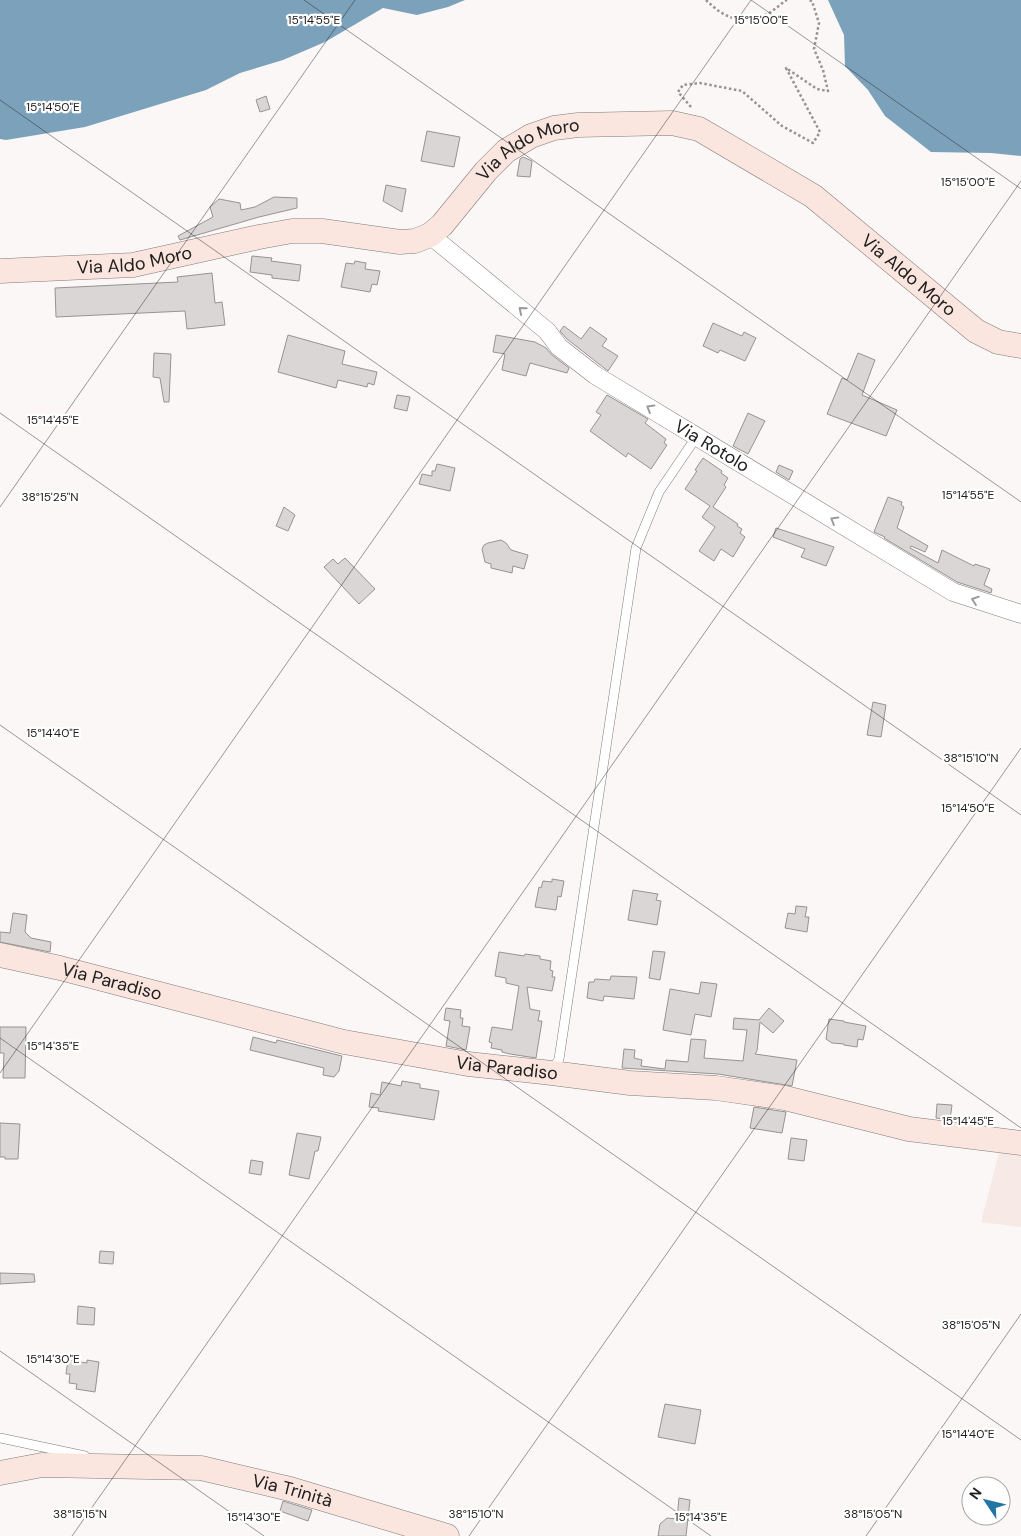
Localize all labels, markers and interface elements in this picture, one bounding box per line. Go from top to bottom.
text: 15°14'55"E [288,12,340,28]
text: 15°15'00"E [734,12,789,28]
text: 15°14'50"E [26,99,80,115]
street label: Via Aldo Moro [471,113,581,186]
text: 15°15'00"E [941,174,996,190]
street label: Via Aldo Moro [856,229,961,322]
street label: Via Aldo Moro [76,240,194,280]
one-way arrow [519,307,528,316]
one-way arrow [646,405,655,415]
text: 15°14'45"E [27,412,79,428]
street label: Via Rotolo [670,414,754,478]
text: 15°14'55"E [942,487,994,503]
text: 38°15'25"N [21,489,79,505]
one-way arrow [830,516,839,526]
one-way arrow [971,595,979,605]
text: 15°14'40"E [26,725,80,741]
text: 38°15'10"N [943,750,999,766]
text: 15°14'50"E [941,800,995,816]
street label: Via Paradiso [59,957,165,1006]
text: 15°14'35"E [27,1038,80,1054]
street label: Via Paradiso [454,1050,559,1086]
text: 15°14'45"E [942,1113,994,1129]
text: 38°15'05"N [942,1317,1000,1333]
text: 15°14'30"E [26,1351,80,1367]
text: 15°14'40"E [941,1426,995,1442]
street label: Via Trinità [250,1468,336,1513]
north arrow [961,1476,1011,1526]
text: N [965,1484,986,1503]
text: 38°15'15"N [53,1506,107,1522]
text: 38°15'10"N [448,1506,504,1522]
text: 38°15'05"N [844,1506,902,1522]
text: 15°14'30"E [227,1509,281,1525]
text: 15°14'35"E [675,1509,728,1525]

